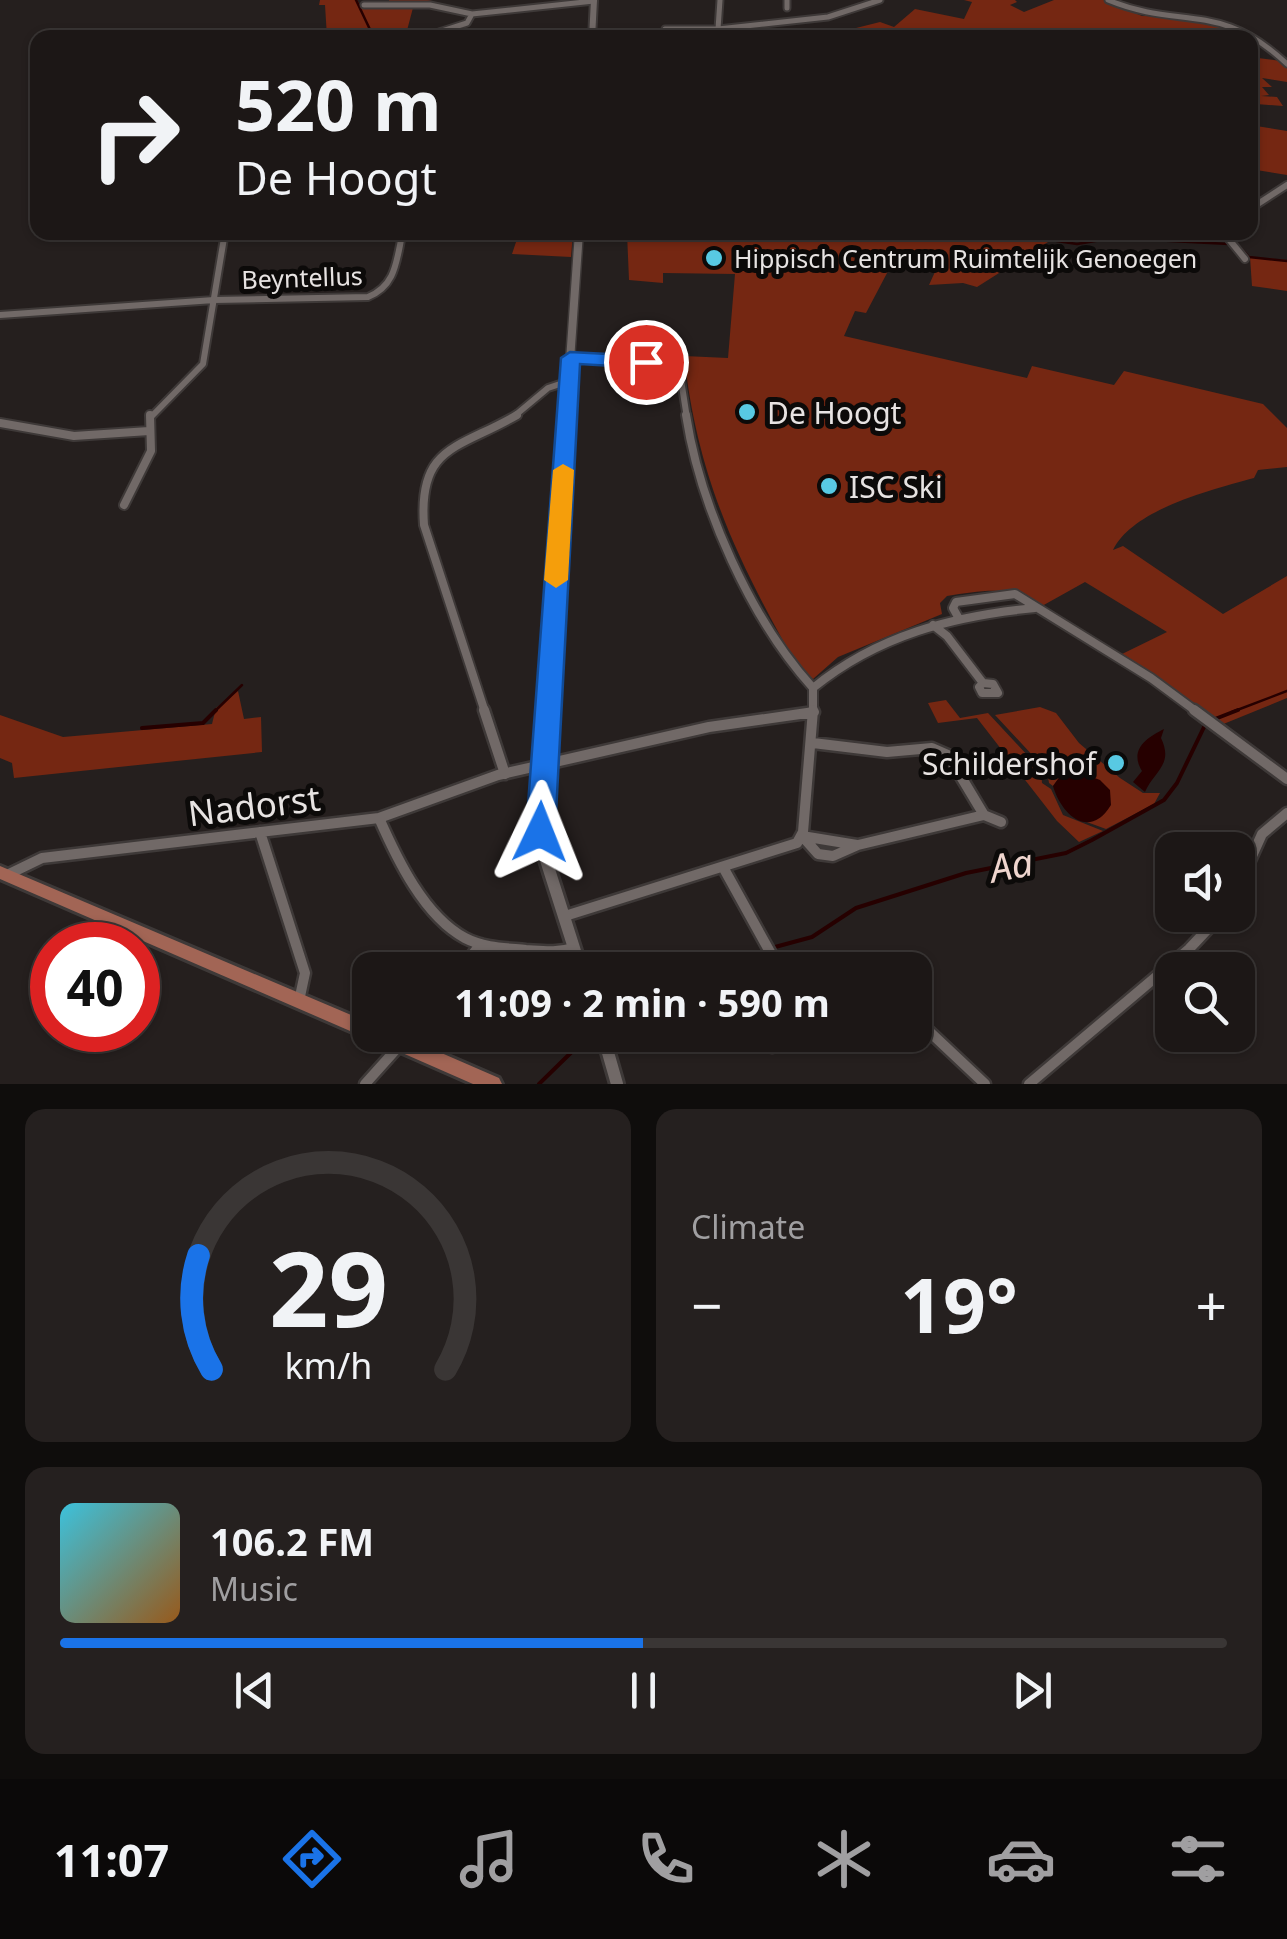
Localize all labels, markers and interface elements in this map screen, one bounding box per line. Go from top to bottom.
text: 520 m [235,56,442,152]
icon: right [70,70,200,200]
text: De Hoogt [235,147,437,208]
place label: Hippisch Centrum Ruimtelijk Genoegen [734,241,1197,275]
marker: Hippisch Centrum Ruimtelijk Genoegen [703,247,725,269]
street label: Beyntellus [241,258,363,296]
pin [604,320,689,405]
icon: arrive [619,335,674,390]
place label: De Hoogt [767,392,902,433]
marker: De Hoogt [736,401,758,423]
place label: ISC Ski [849,466,943,507]
marker: ISC Ski [818,475,840,497]
place label: Schildershof [922,743,1098,784]
marker: Schildershof [1105,752,1127,774]
street label: Nadorst [185,774,323,836]
position arrow [488,780,592,884]
map controls [1155,832,1255,1052]
button: sound [1155,832,1255,932]
water label: Aa [982,834,1037,894]
speed limit sign: 40 [30,922,160,1052]
button: search [1155,952,1255,1052]
text: 11:09 · 2 min · 590 m [454,976,830,1028]
text: Climate [691,1205,805,1248]
text: 29 [269,1216,387,1357]
text: 19° [900,1253,1018,1355]
text: − [691,1267,722,1342]
text: + [1196,1267,1227,1342]
text: km/h [284,1341,372,1389]
text: 106.2 FM [210,1515,374,1567]
text: Music [210,1567,298,1610]
icon: previous [227,1663,282,1718]
icon: pause [616,1663,671,1718]
icon: next [1005,1663,1060,1718]
icon: directions [277,1824,347,1894]
icon: music [454,1824,524,1894]
icon: phone [631,1824,701,1894]
icon: climate [809,1824,879,1894]
icon: car [986,1824,1056,1894]
icon: filters [1163,1824,1233,1894]
text: 11:07 [54,1829,169,1890]

